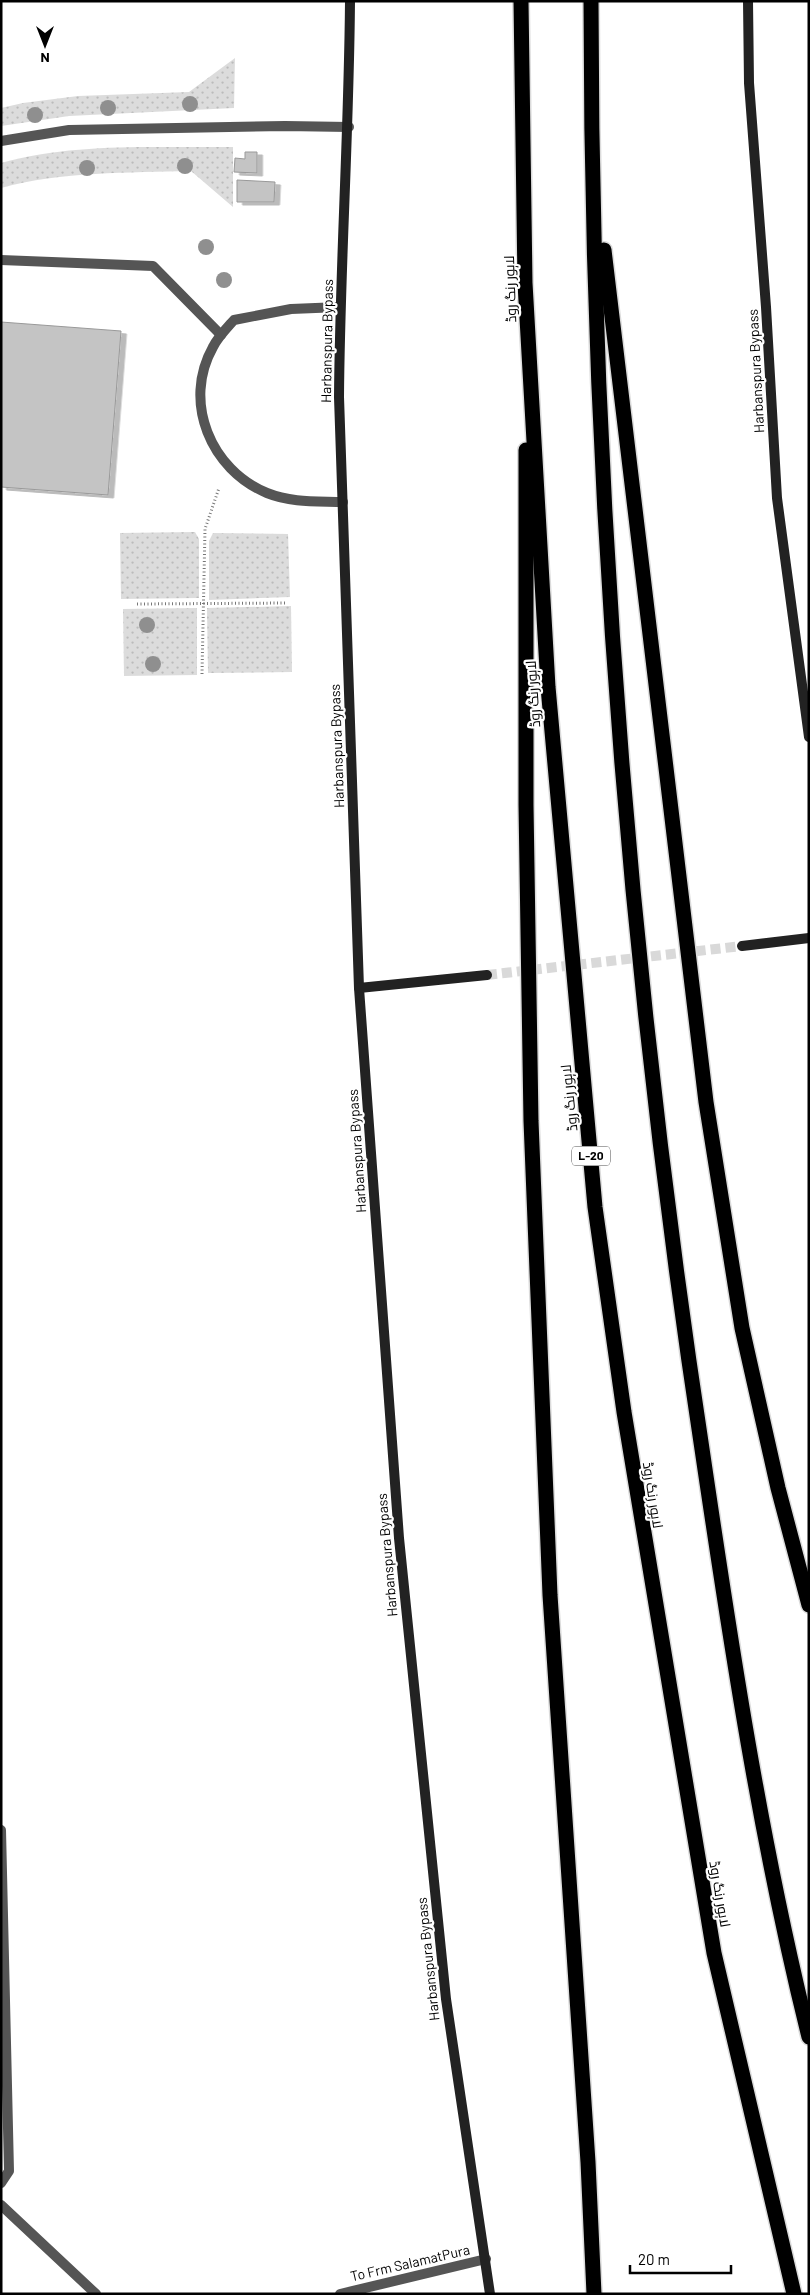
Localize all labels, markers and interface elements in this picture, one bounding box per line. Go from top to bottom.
north arrow [20,20,70,70]
text: N [40,50,50,67]
street label: لاہور رنگ روڈ [500,255,520,323]
street label: Harbanspura Bypass [317,279,336,403]
street label: Harbanspura Bypass [744,308,767,433]
street label: لاہور رنگ روڈ [522,660,544,728]
street label: Harbanspura Bypass [326,683,347,808]
street label: لاہور رنگ روڈ [557,1064,581,1132]
street label: Harbanspura Bypass [344,1088,369,1213]
road number: L-20 [572,1146,610,1166]
street label: لاہور رنگ روڈ [639,1460,667,1530]
street label: Harbanspura Bypass [373,1492,400,1618]
street label: لاہور رنگ روڈ [705,1859,735,1929]
street label: Harbanspura Bypass [413,1896,442,2022]
street label: To Frm SalamatPura [348,2240,471,2285]
scale bar [630,2242,731,2274]
text: 20 m [638,2250,670,2268]

